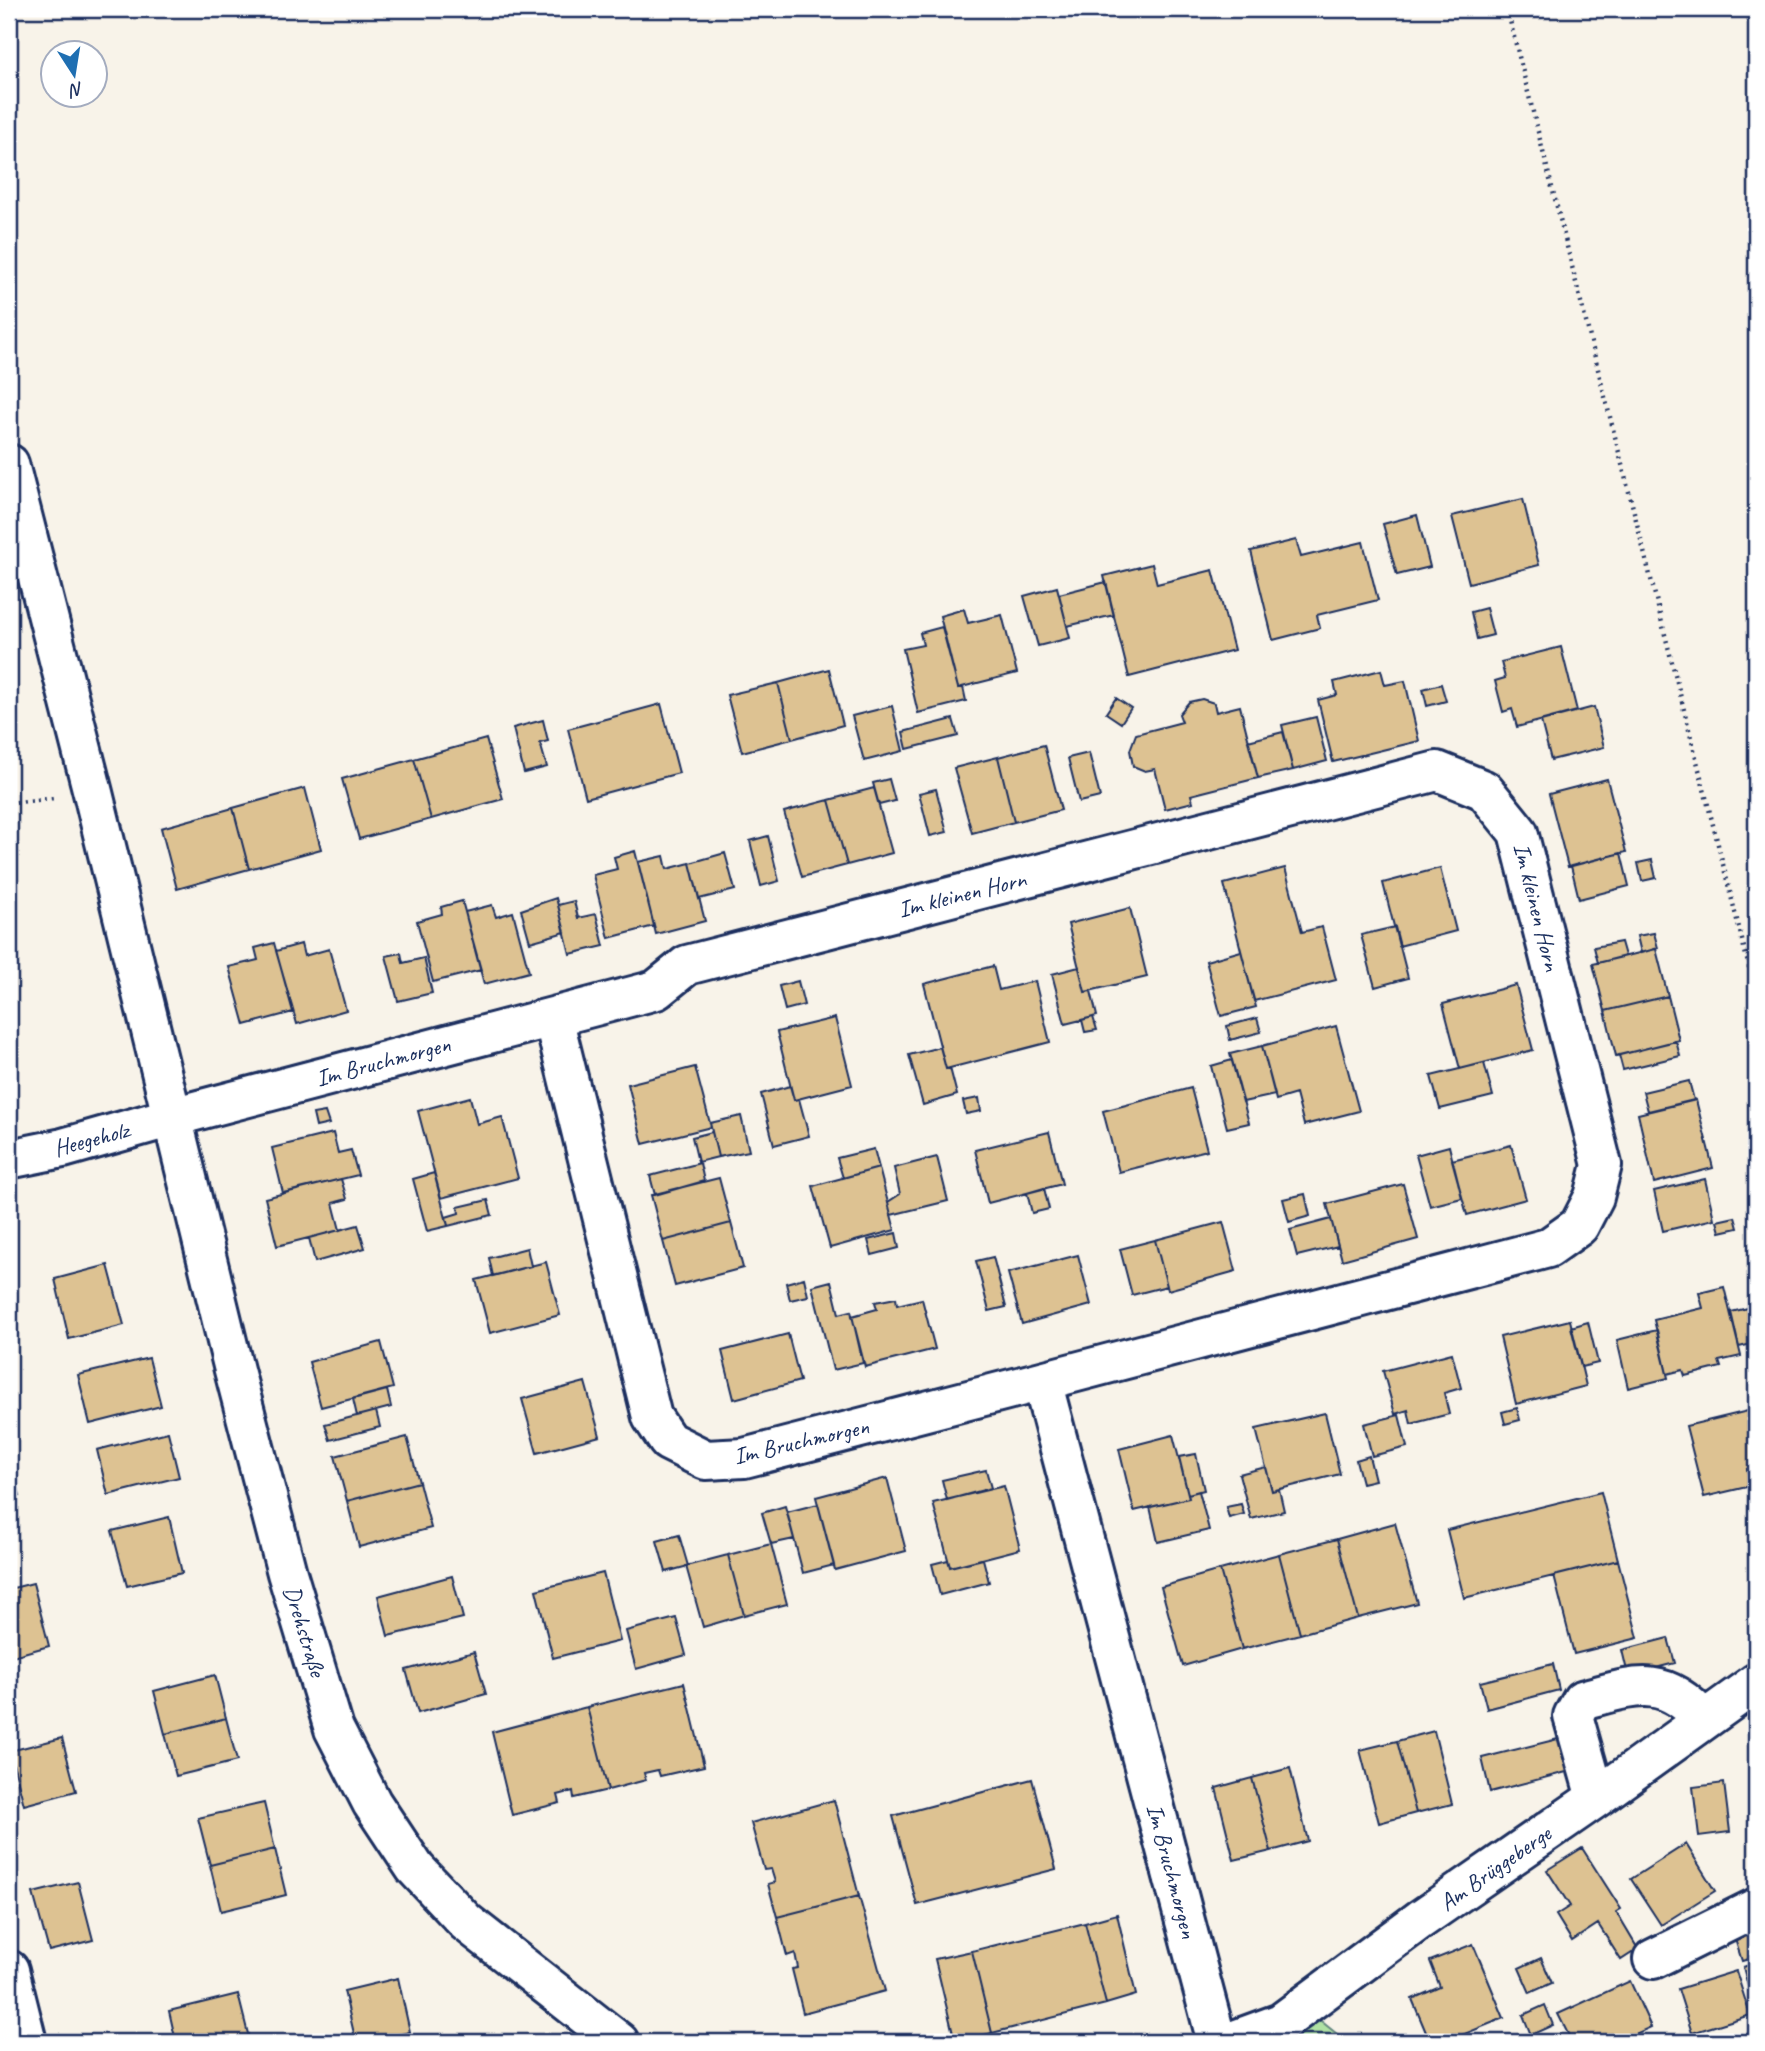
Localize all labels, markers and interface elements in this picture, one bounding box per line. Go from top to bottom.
north arrow [38,38,108,108]
text: N [66,77,86,103]
street label: Im kleinen Horn [1507,840,1568,975]
street label: Im kleinen Horn [895,863,1030,924]
street label: Im Bruchmorgen [313,1029,454,1093]
street label: Heegeholz [50,1114,134,1163]
street label: Im Bruchmorgen [730,1411,872,1471]
street label: Drehstraße [277,1582,334,1682]
street label: Im Bruchmorgen [1140,1801,1204,1942]
street label: Am Brüggeberge [1433,1817,1558,1917]

